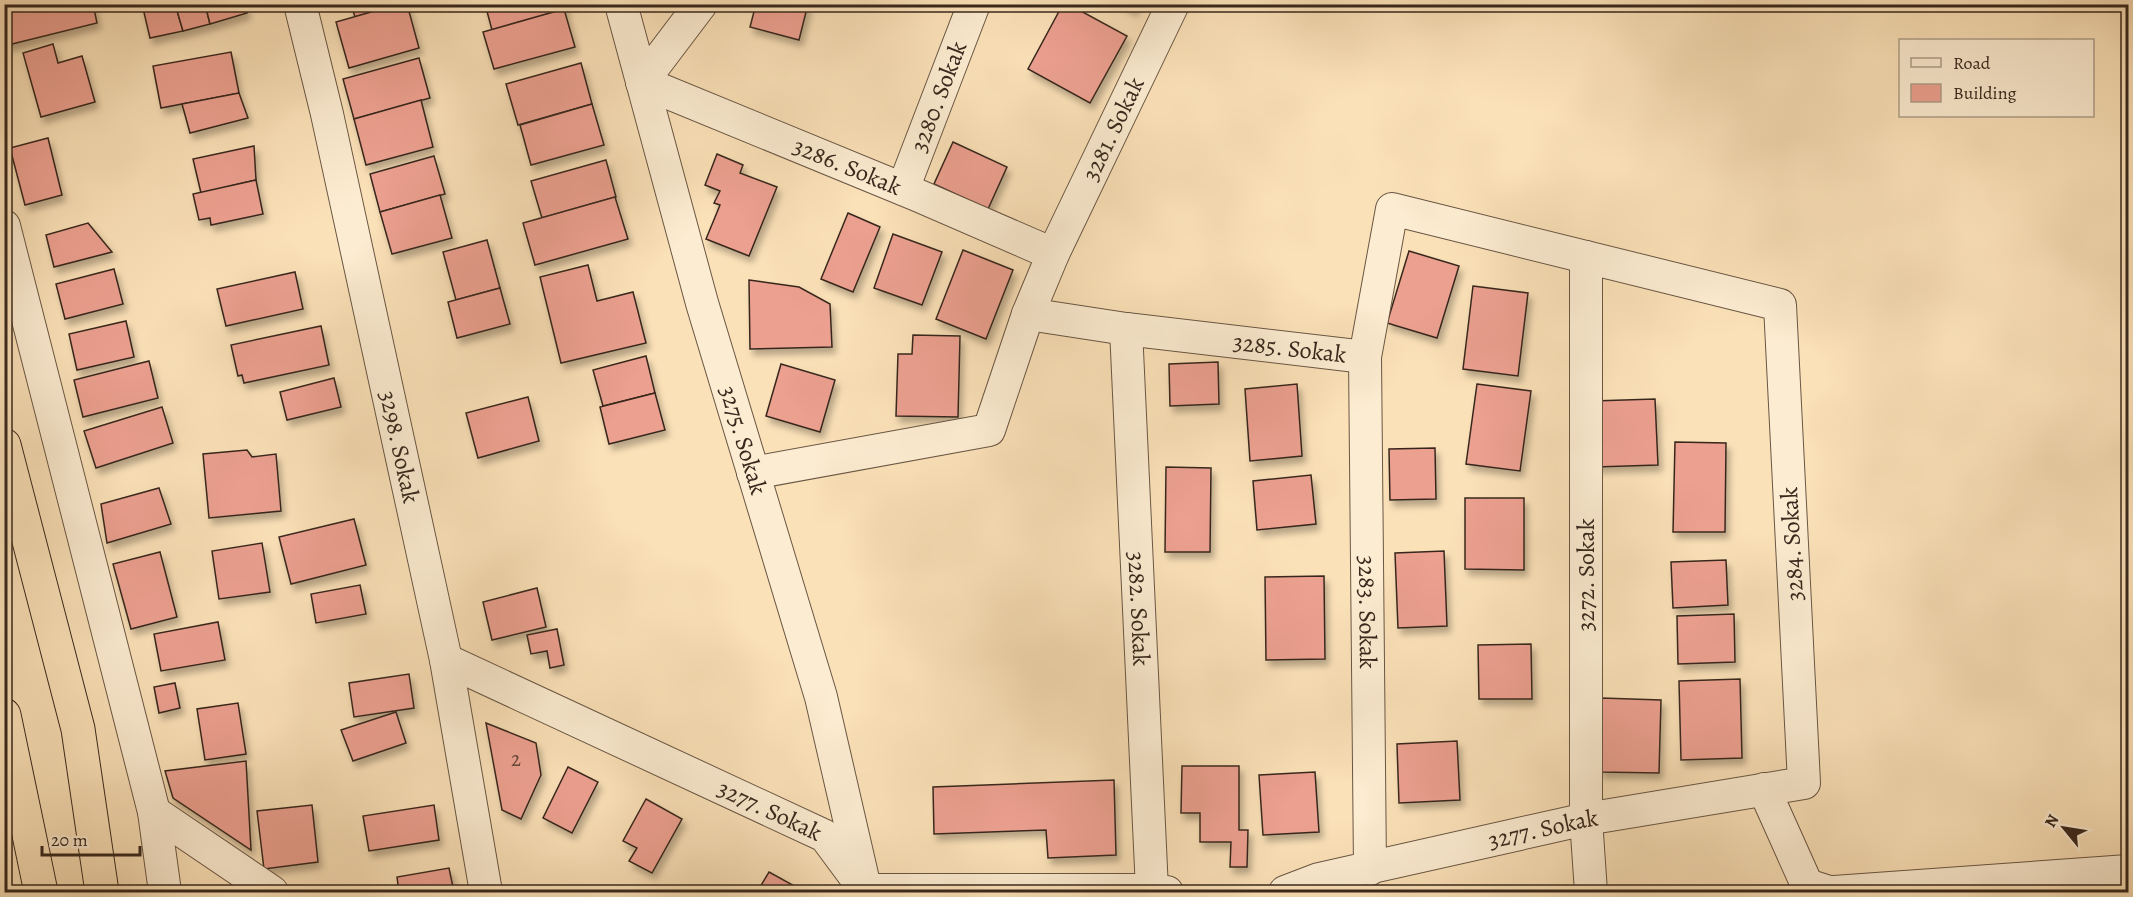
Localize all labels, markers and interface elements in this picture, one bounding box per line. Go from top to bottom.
street label: 3280. Sokak [903,37,974,157]
legend [1899,39,2094,117]
text: Road [1953,51,1991,75]
street label: 3281. Sokak [1074,72,1152,186]
text: Building [1953,81,2017,105]
street label: 3286. Sokak [788,130,906,203]
street label: 3285. Sokak [1231,326,1348,371]
street label: 3275. Sokak [712,382,775,498]
street label: 3298. Sokak [372,388,427,506]
street label: 3284. Sokak [1773,486,1811,602]
street label: 3272. Sokak [1570,518,1602,632]
street label: 3282. Sokak [1120,551,1158,667]
street label: 3283. Sokak [1351,555,1384,669]
house number: 2 [511,745,521,773]
street label: 3277. Sokak [712,772,827,848]
north arrow [2034,798,2094,858]
street label: 3277. Sokak [1485,801,1600,857]
text: N [2039,810,2064,832]
scale bar [42,819,140,857]
text: 20 m [51,828,88,852]

